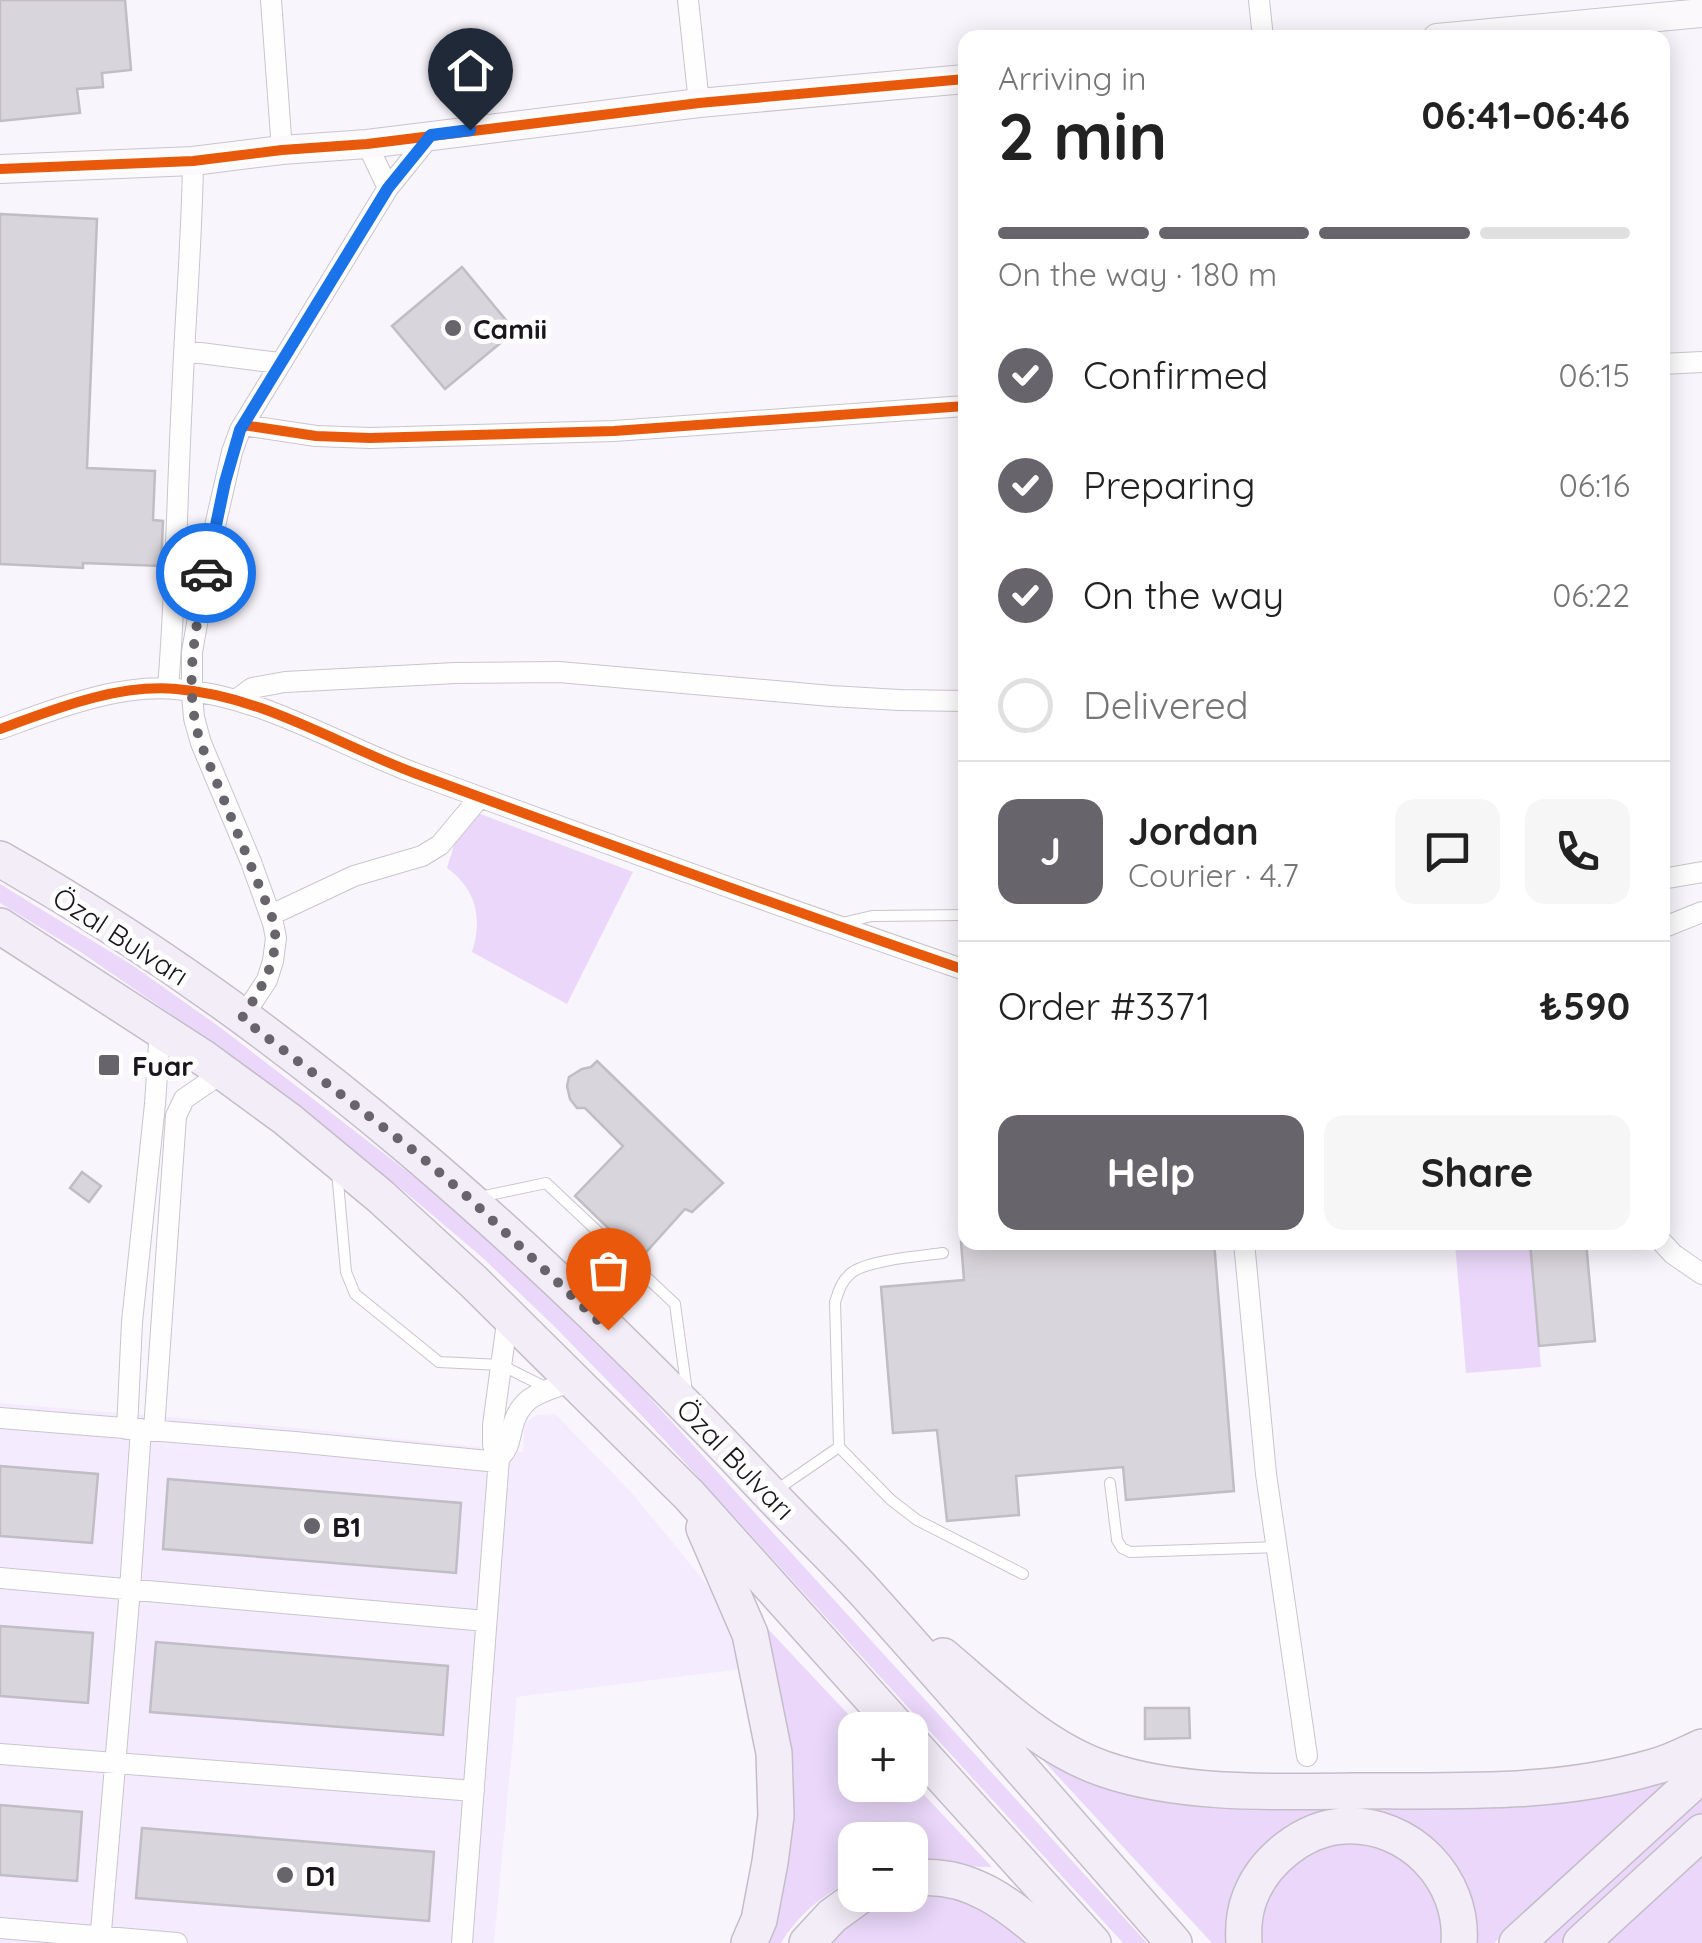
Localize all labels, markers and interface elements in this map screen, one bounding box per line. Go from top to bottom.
pin [428,28,513,131]
icon: home [443,43,498,98]
text: Arriving in [998,58,1147,98]
text: 06:41–06:46 [1422,91,1630,139]
text: 2 min [998,95,1167,176]
text: On the way · 180 m [998,254,1277,294]
place label: Camii [473,311,547,346]
marker: Camii [442,317,464,339]
icon: check [998,348,1053,403]
text: Confirmed [1083,351,1268,399]
text: 06:15 [1558,355,1630,395]
icon: check [998,458,1053,513]
text: Preparing [1083,461,1255,509]
text: 06:16 [1559,465,1630,505]
courier [156,523,256,623]
icon: car [179,546,234,601]
icon: check [998,568,1053,623]
text: On the way [1083,571,1284,619]
text: 06:22 [1552,575,1630,615]
text: Delivered [1083,681,1249,729]
button: chat [1395,799,1500,904]
button: phone [1525,799,1630,904]
text: Jordan [1128,807,1259,855]
text: J [1040,827,1061,875]
text: Courier · 4.7 [1128,855,1299,895]
street label: Özal Bulvarı [47,879,195,993]
text: Order #3371 [998,982,1210,1030]
text: ₺590 [1539,982,1630,1030]
place label: Fuar [132,1048,194,1083]
marker: Fuar [96,1052,122,1078]
button: Help [998,1115,1304,1230]
button: Share [1324,1115,1630,1230]
pin [566,1228,651,1331]
icon: bag [581,1243,636,1298]
street label: Özal Bulvarı [670,1391,802,1527]
place label: B1 [332,1509,361,1544]
marker: B1 [301,1515,323,1537]
map controls [838,1712,928,1912]
button: + [838,1712,928,1802]
button: − [838,1822,928,1912]
place label: D1 [305,1858,336,1893]
marker: D1 [274,1864,296,1886]

